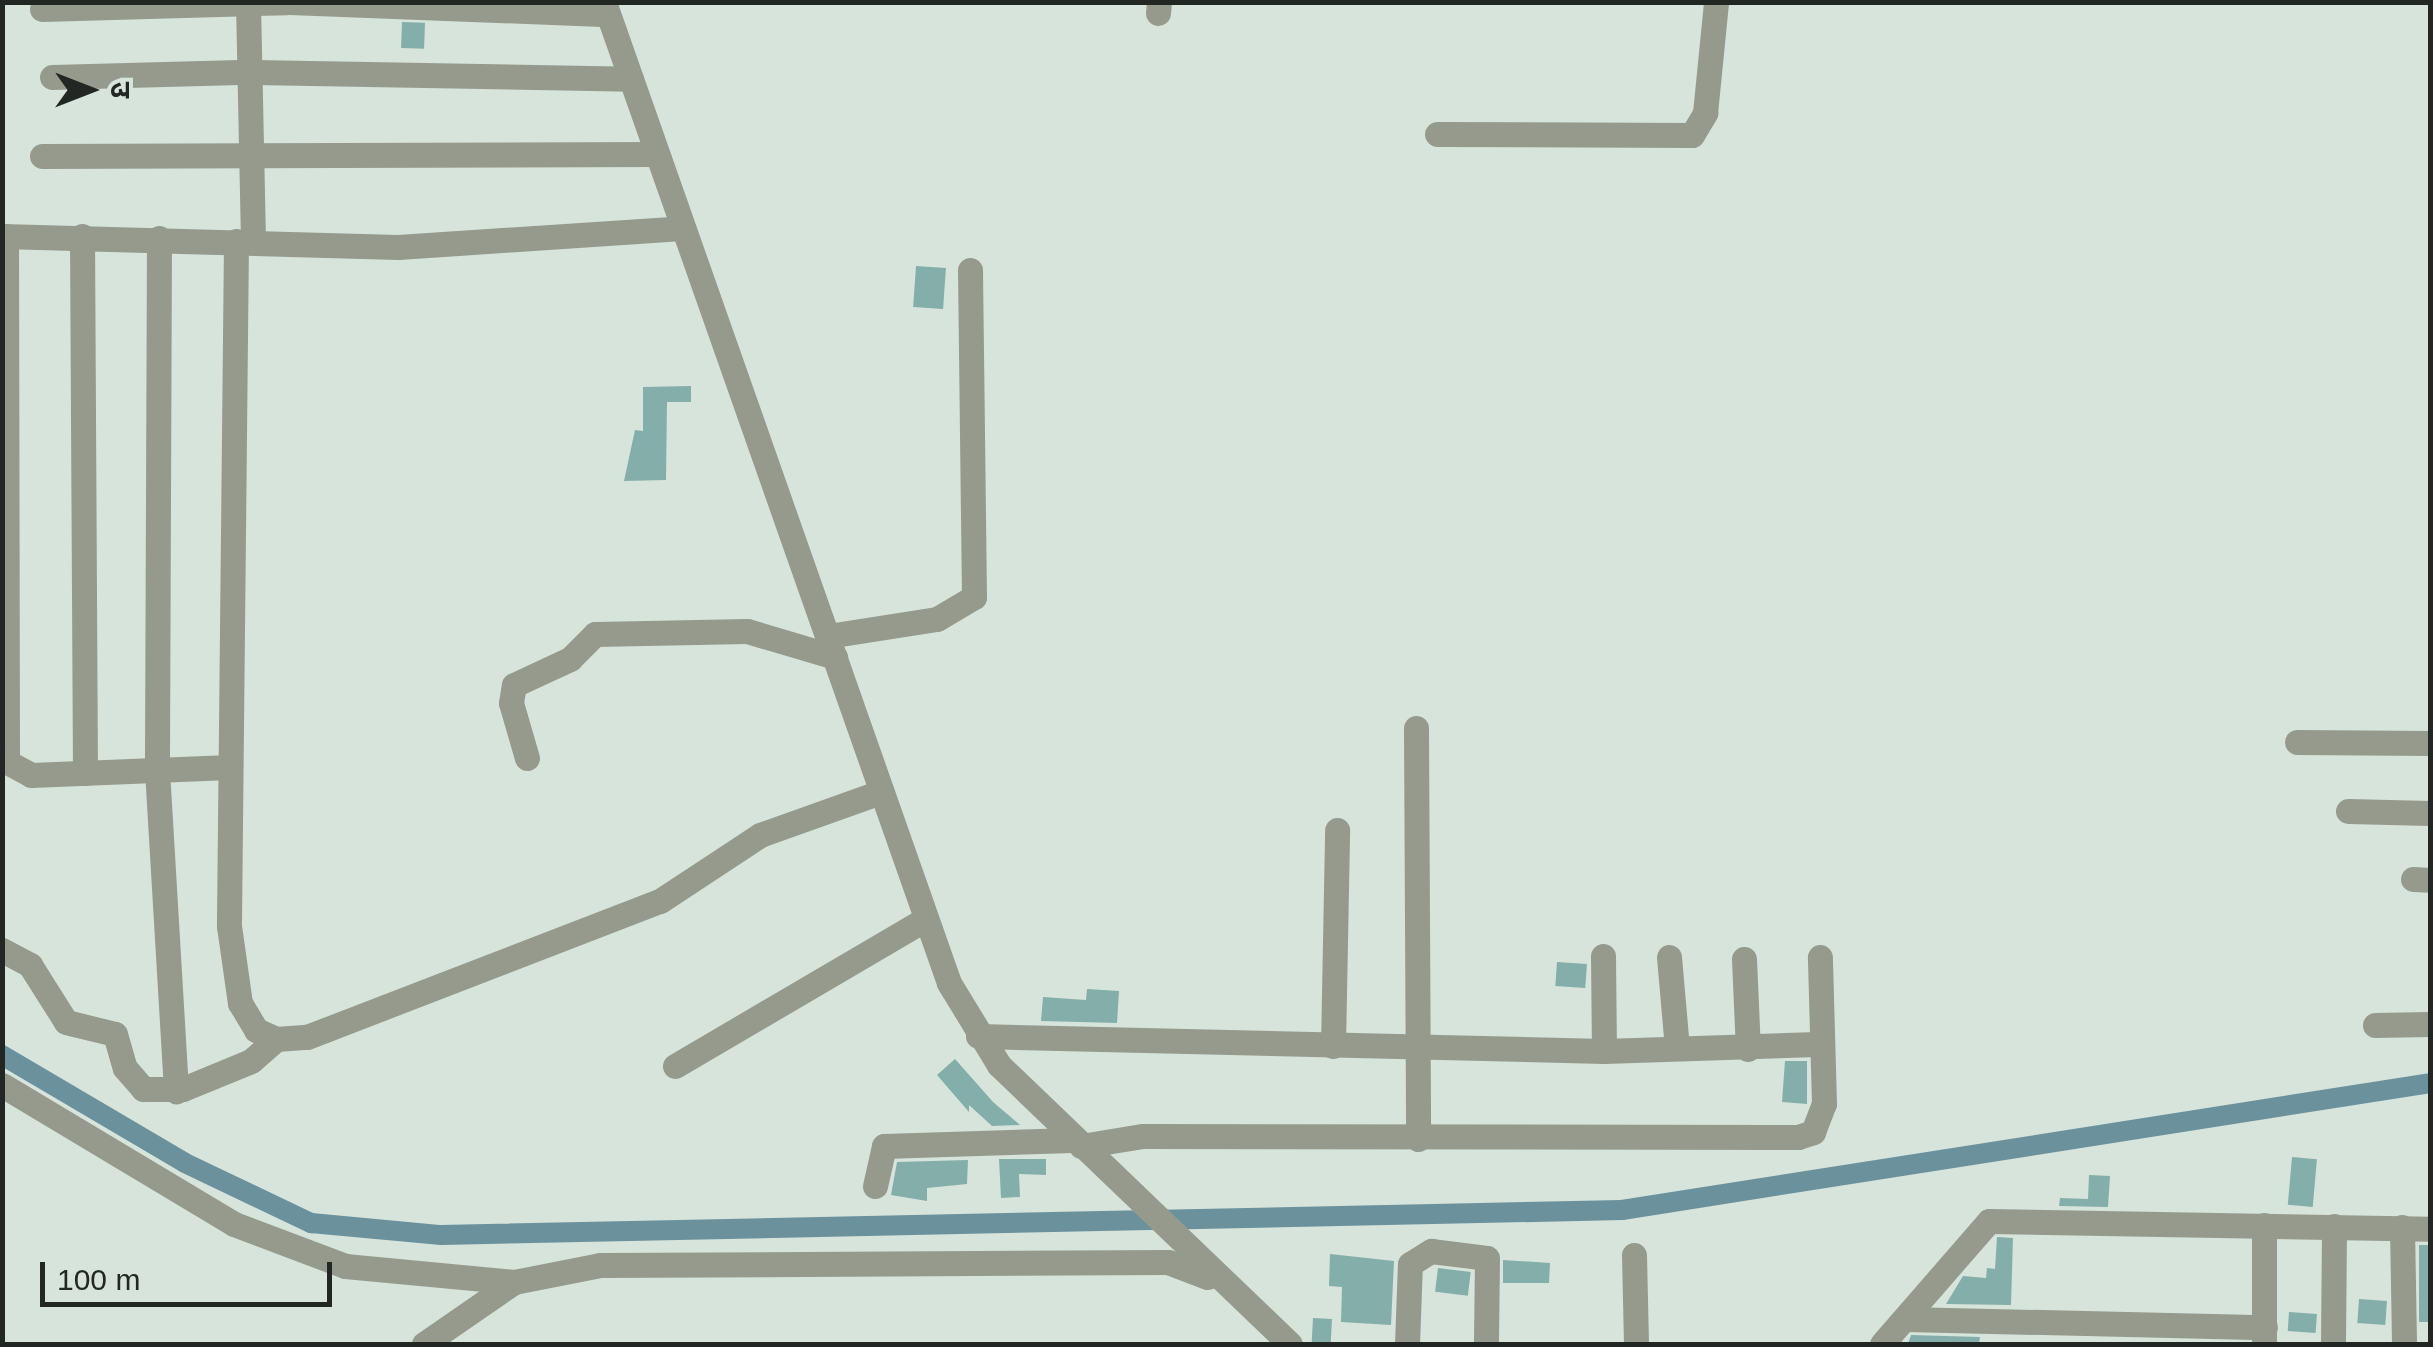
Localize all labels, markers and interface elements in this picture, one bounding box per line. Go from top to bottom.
north arrow [40,40,140,140]
text: उ [105,82,136,98]
scale bar [45,1242,338,1304]
text: 100 m [57,1263,140,1296]

